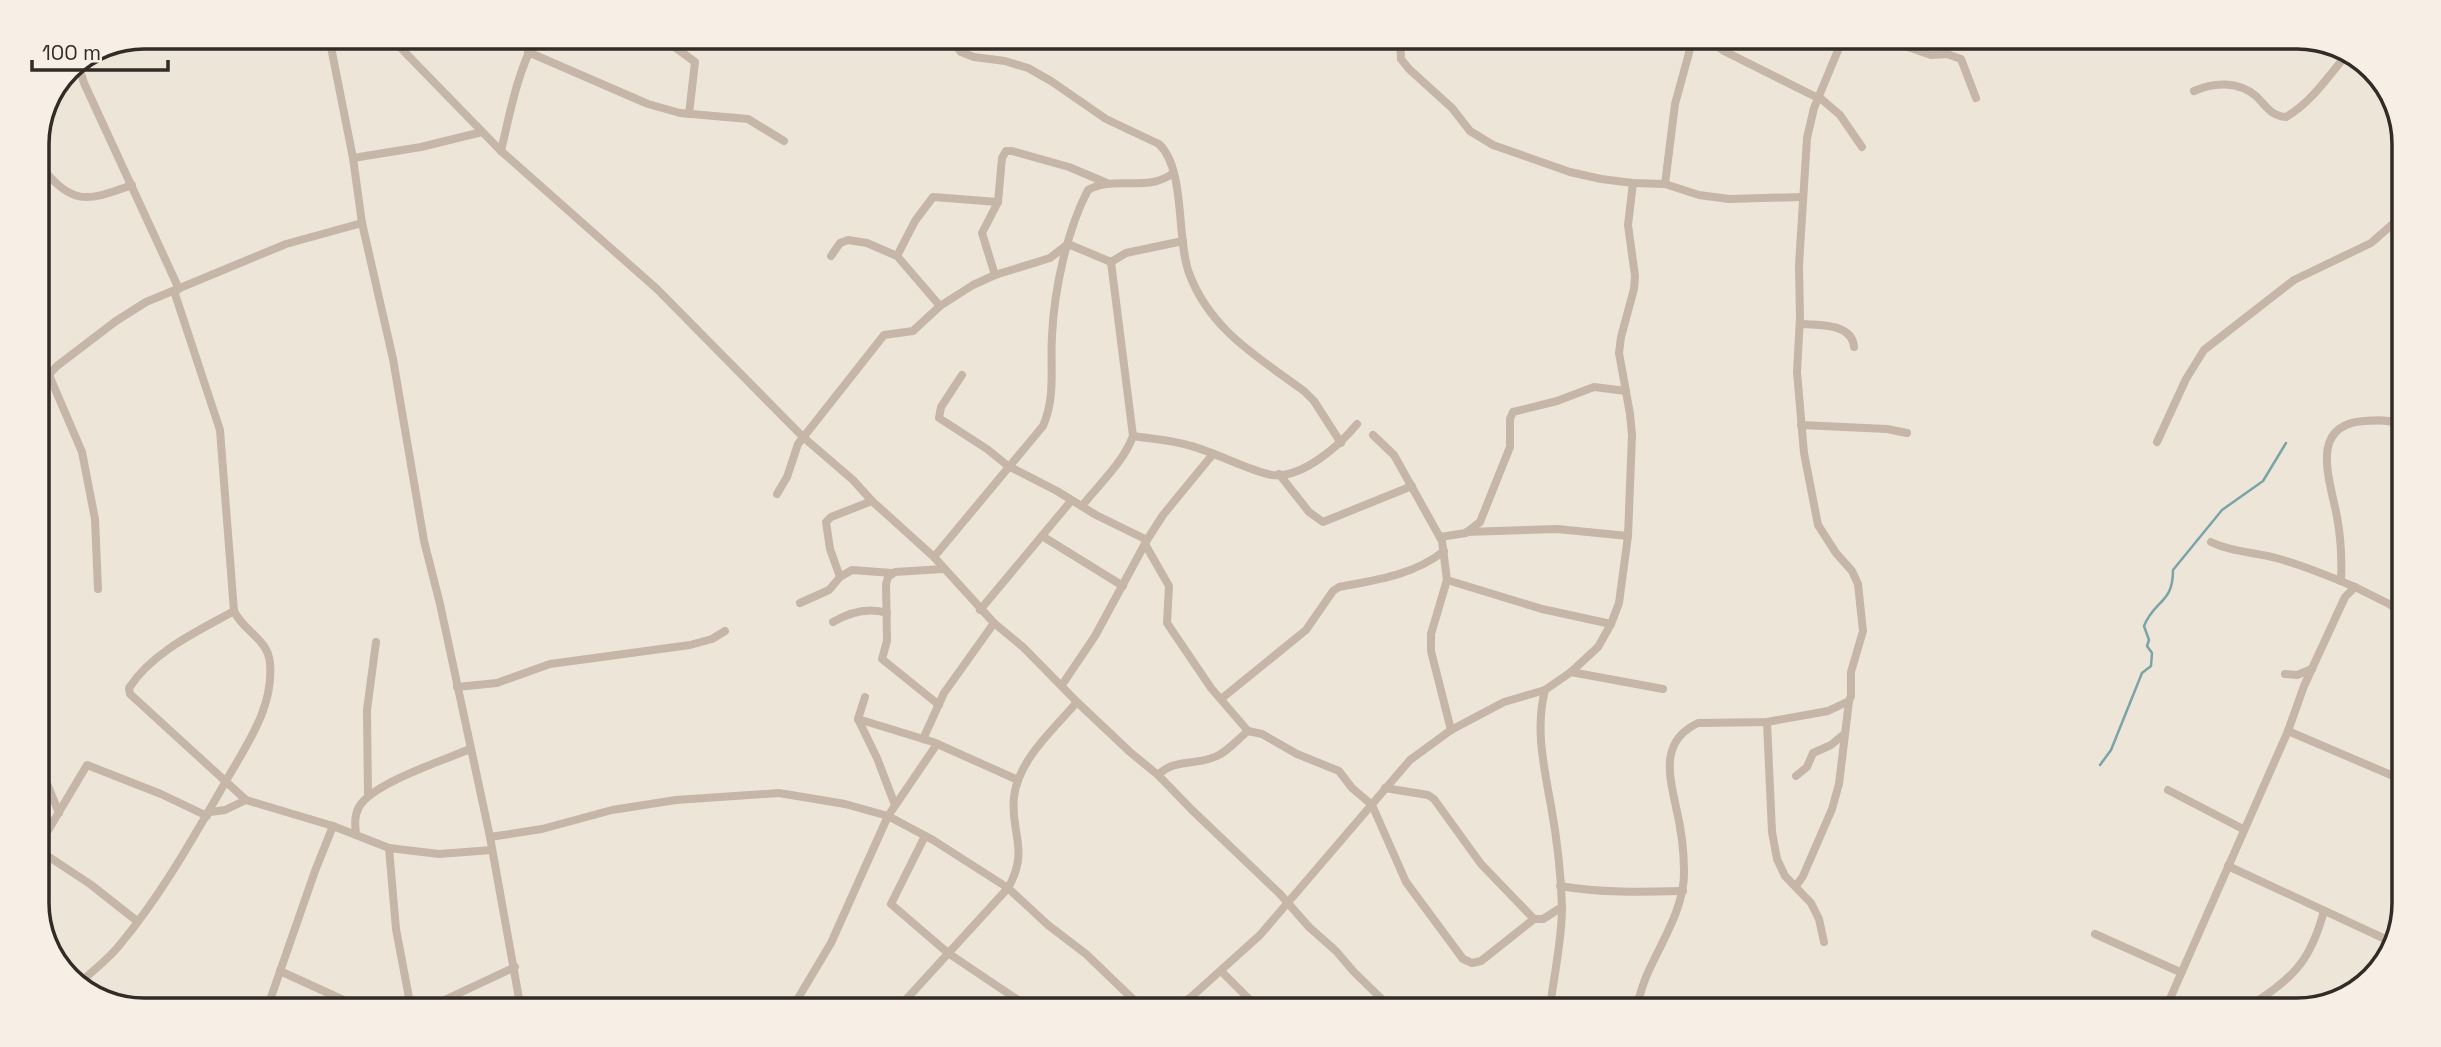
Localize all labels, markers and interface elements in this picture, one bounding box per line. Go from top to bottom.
scale bar [32,28,168,72]
text: 100 m [42,39,101,66]

